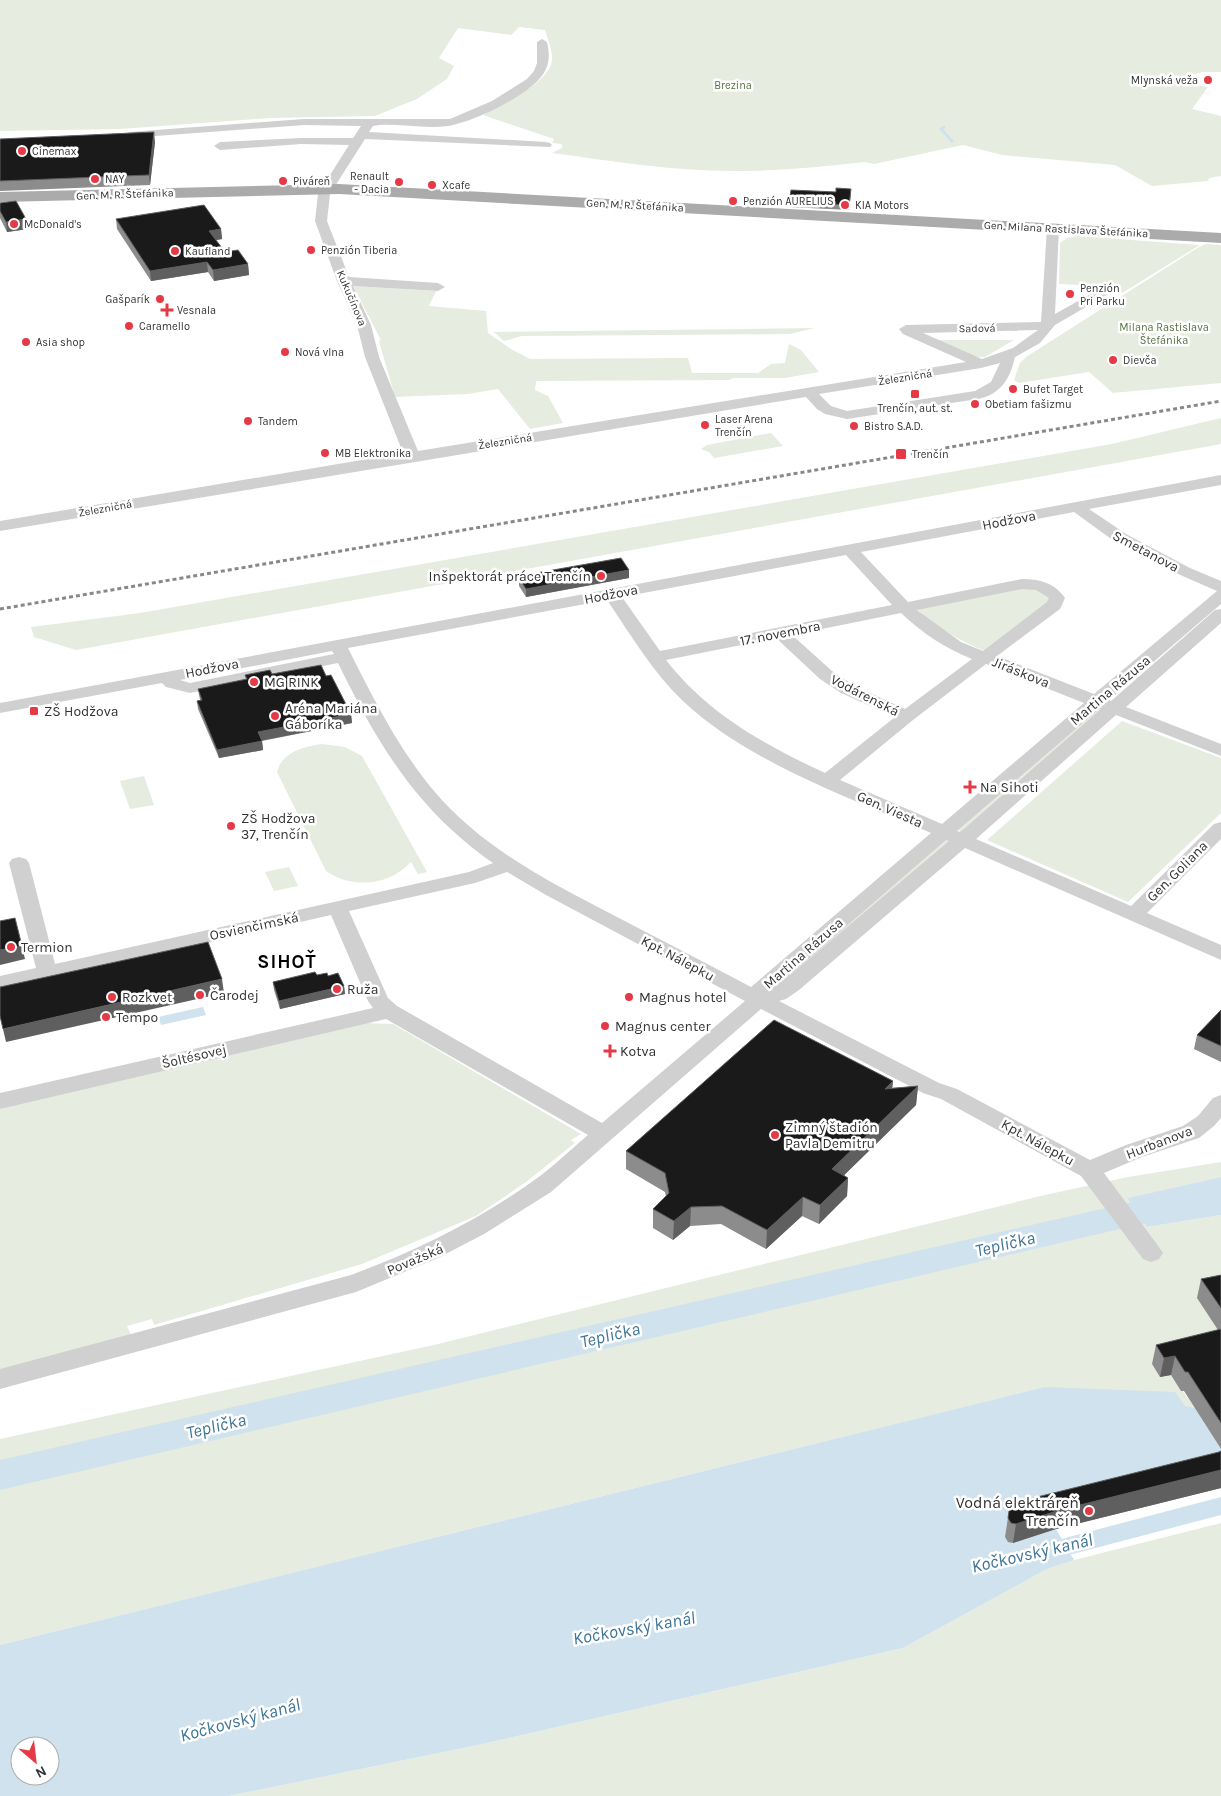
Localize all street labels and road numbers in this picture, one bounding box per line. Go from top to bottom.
street label: Gen. M. R. Štefánika [76,184,174,203]
street label: Gen. M. R. Štefánika [586,194,684,215]
street label: Gen. Milana Rastislava Štefánika [983,217,1149,240]
street label: Kukučínova [334,268,369,328]
street label: Sadová [958,322,996,335]
street label: Železničná [877,365,933,388]
street label: Železničná [477,429,533,452]
street label: Železničná [77,495,133,520]
street label: Hodžova [981,507,1037,534]
street label: Smetanova [1110,527,1182,576]
street label: Hodžova [583,581,639,608]
street label: 17. novembra [738,617,822,650]
street label: Martina Rázusa [1067,652,1154,729]
street label: Jiráskova [990,653,1052,692]
street label: Hodžova [184,655,240,682]
street label: Vodárenská [828,671,902,720]
street label: Gen. Viesta [854,787,925,831]
street label: Gen. Goliana [1143,837,1211,905]
street label: Osvienčimská [208,909,300,944]
street label: Martina Rázusa [760,914,847,993]
street label: Kpt. Nálepku [638,932,717,985]
street label: Šoltésovej [160,1041,228,1072]
street label: Kpt. Nálepku [998,1115,1077,1169]
street label: Hurbanova [1124,1122,1195,1163]
street label: Považská [384,1240,446,1279]

